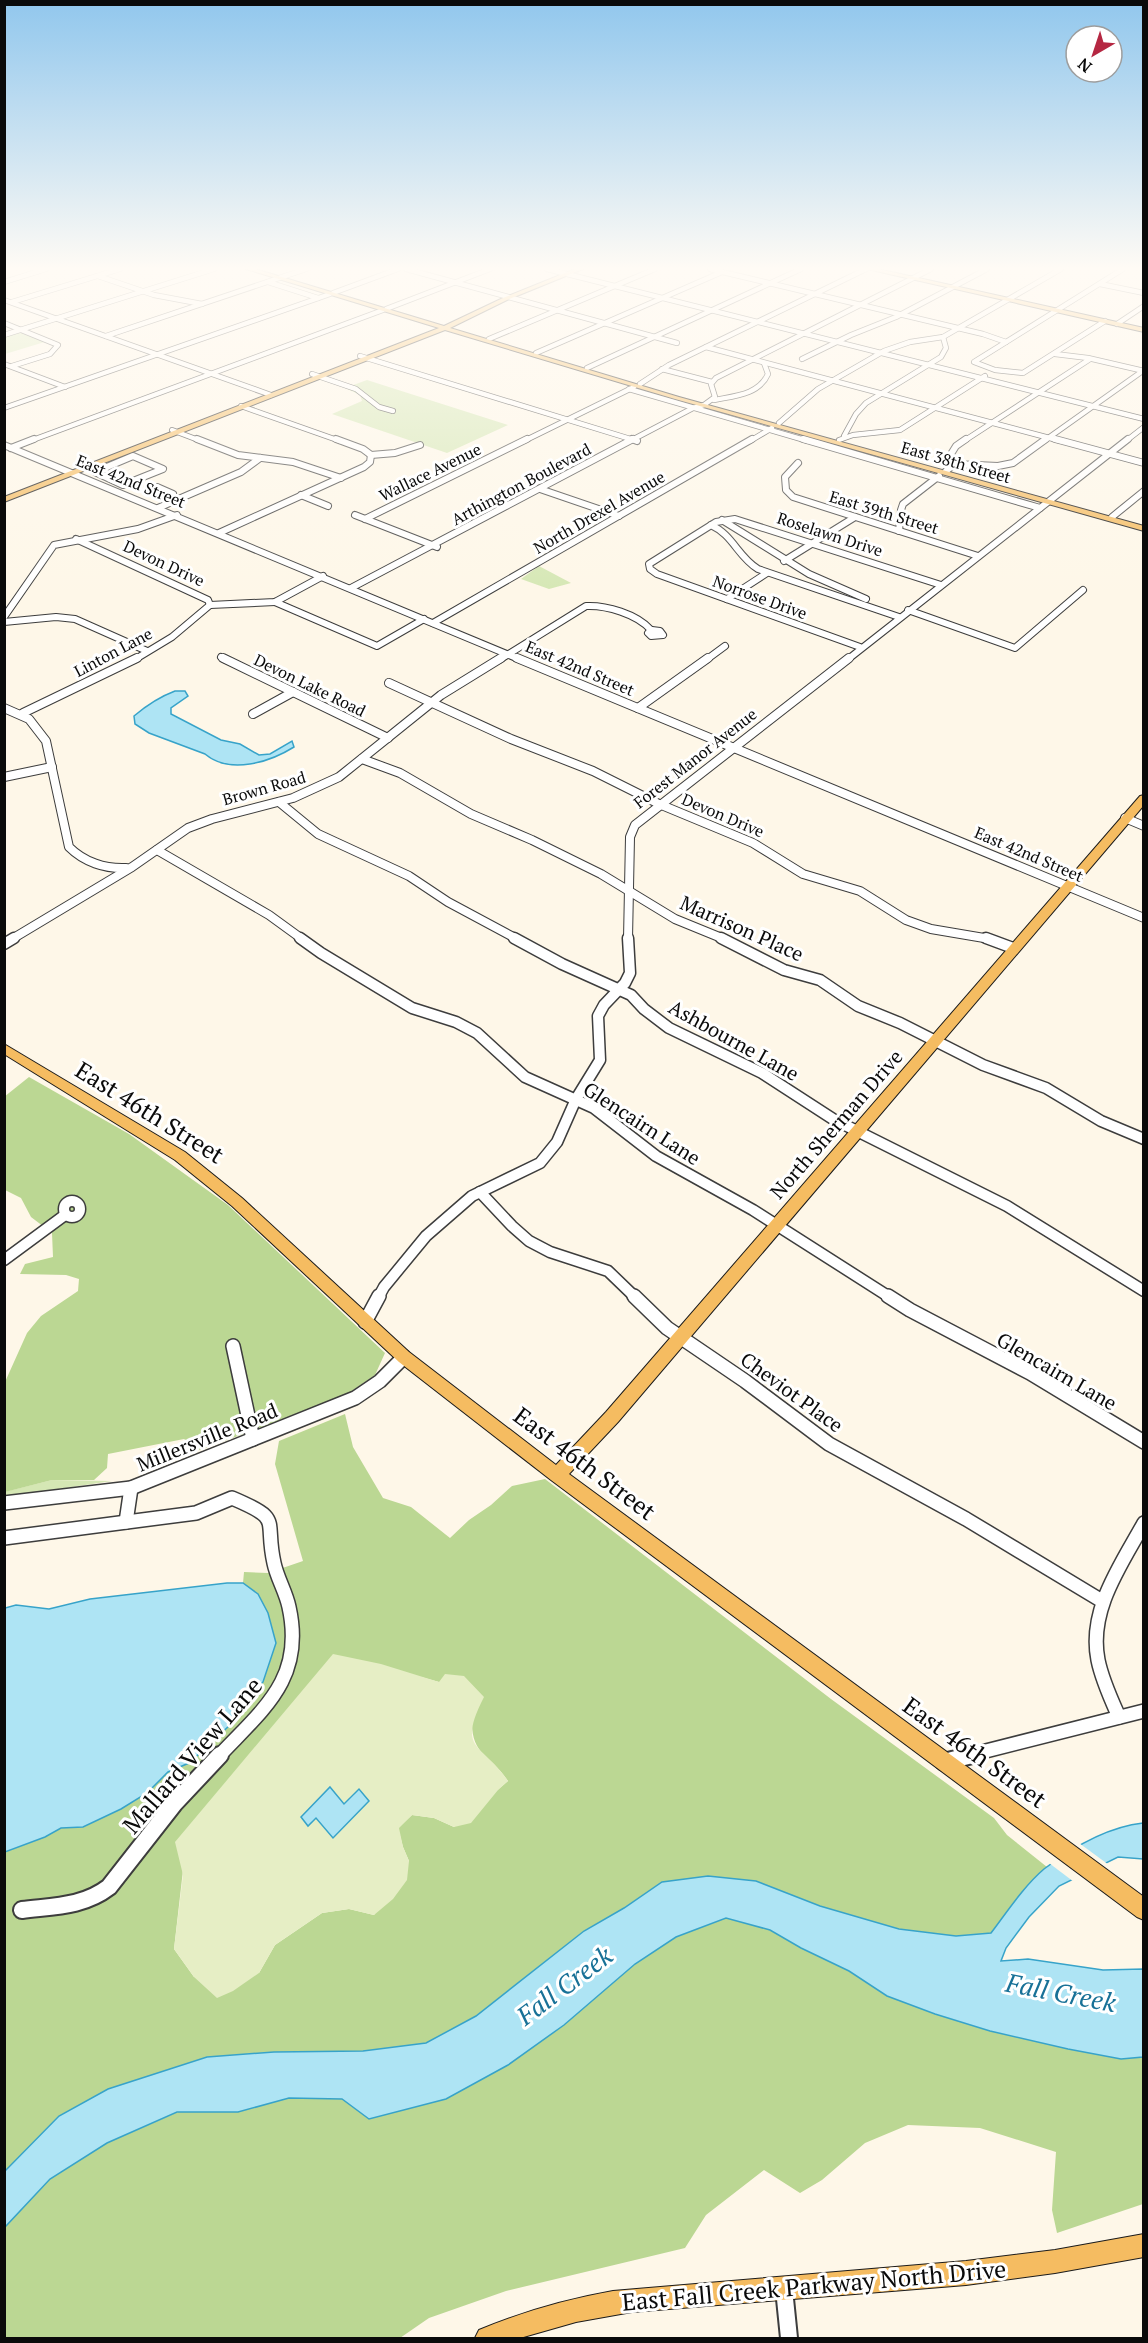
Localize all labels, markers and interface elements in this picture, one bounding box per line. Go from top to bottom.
north arrow [1064,24,1124,84]
text: N [1073,53,1096,78]
street label: East 38th Street [899,436,1013,488]
street label: Wallace Avenue [375,438,485,506]
street label: Arthington Boulevard [447,438,595,530]
street label: East 42nd Street [73,449,189,513]
street label: North Drexel Avenue [529,465,669,559]
street label: East 39th Street [827,485,941,539]
street label: Roselawn Drive [774,507,886,561]
street label: Devon Drive [120,535,208,591]
street label: Norrose Drive [710,570,810,624]
street label: Linton Lane [70,622,156,682]
street label: East 42nd Street [522,635,638,701]
street label: Devon Lake Road [250,648,370,722]
street label: Forest Manor Avenue [629,703,761,813]
street label: Brown Road [220,766,308,810]
street label: Devon Drive [679,788,767,842]
street label: East 42nd Street [971,821,1087,887]
street label: Marrison Place [676,889,808,967]
street label: Ashbourne Lane [664,993,804,1087]
street label: North Sherman Drive [764,1044,908,1204]
street label: East 46th Street [70,1053,230,1171]
street label: Glencairn Lane [578,1075,706,1171]
street label: Glencairn Lane [992,1326,1122,1416]
street label: Cheviot Place [735,1346,849,1438]
street label: Millersville Road [133,1396,281,1478]
street label: East 46th Street [508,1399,662,1527]
street label: Mallard View Lane [115,1670,269,1840]
street label: East 46th Street [897,1689,1053,1815]
water label: Fall Creek [509,1938,619,2033]
water label: Fall Creek [1002,1965,1119,2019]
street label: East Fall Creek Parkway North Drive [621,2252,1007,2318]

